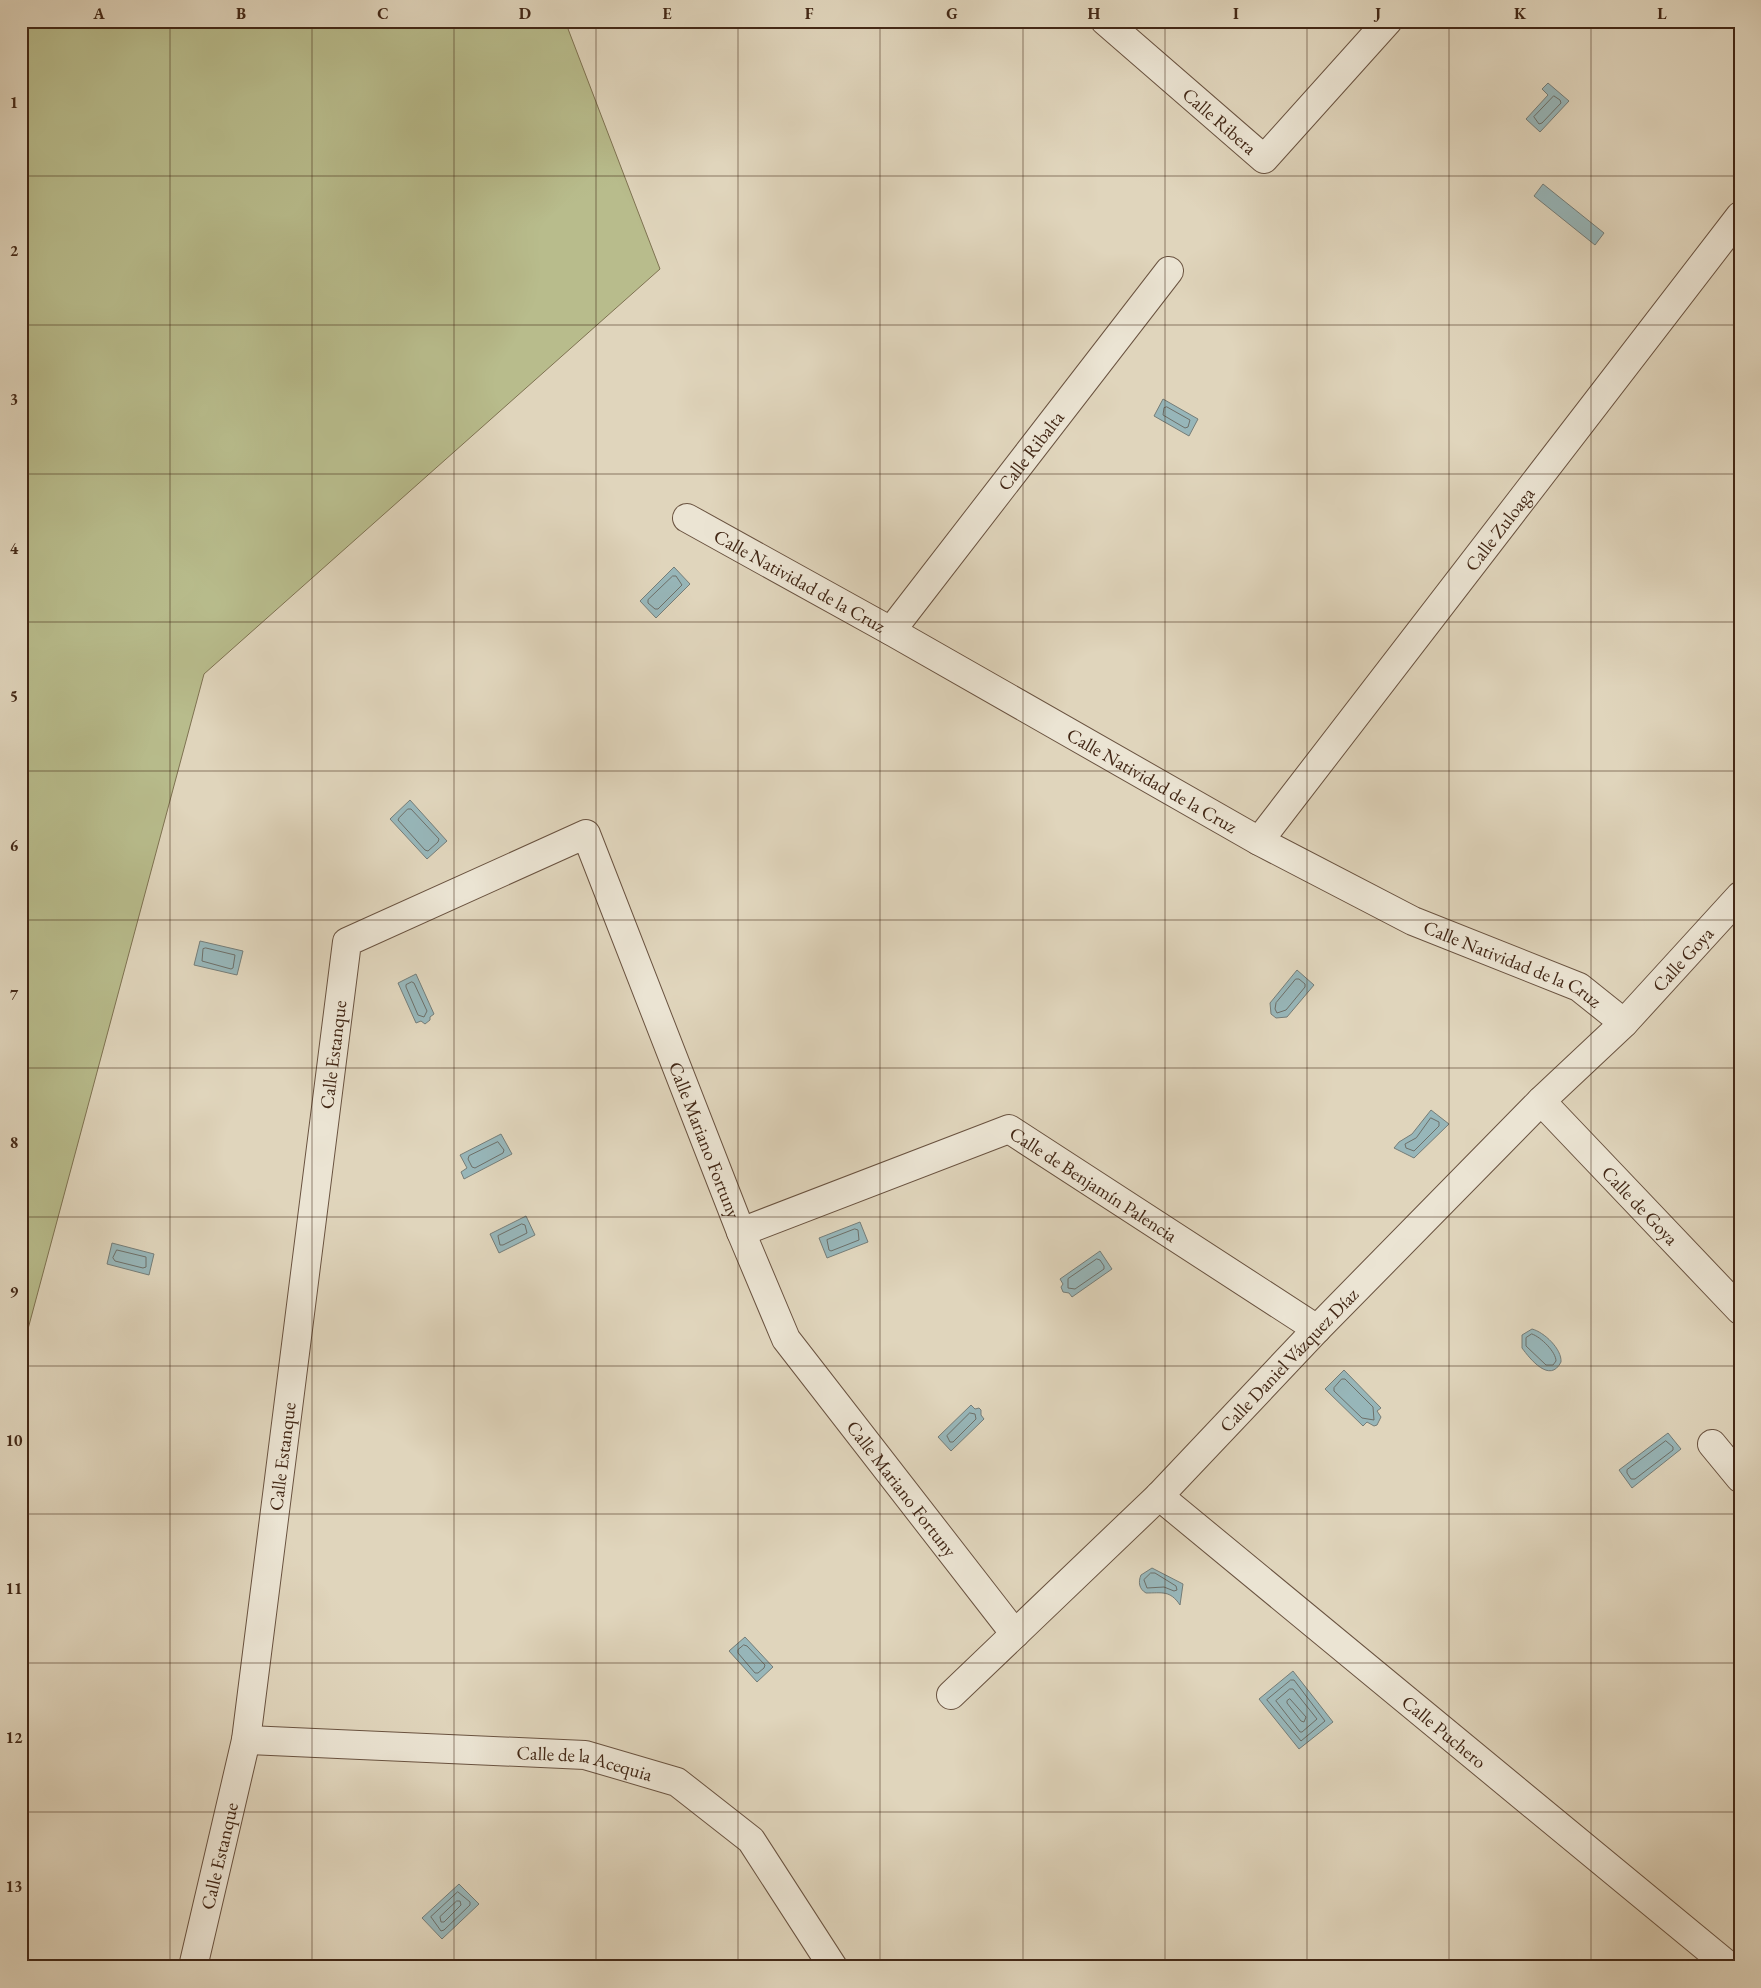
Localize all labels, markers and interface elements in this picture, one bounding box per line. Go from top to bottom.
text: A [92,3,105,24]
text: B [236,3,246,24]
text: C [377,3,389,24]
text: D [519,3,531,24]
text: E [662,3,672,24]
text: F [805,3,814,24]
text: G [946,3,958,24]
text: H [1088,3,1101,24]
text: I [1233,3,1239,24]
text: J [1373,3,1381,24]
text: K [1514,3,1527,24]
text: L [1657,3,1667,24]
street label: Calle Ribera [1177,81,1263,160]
text: 1 [10,92,18,113]
text: 2 [10,240,19,261]
text: 3 [10,389,18,410]
street label: Calle Ribalta [991,405,1069,496]
street label: Calle Zuloaga [1459,481,1540,576]
street label: Calle Natividad de la Cruz [710,523,891,638]
text: 4 [10,538,19,559]
text: 5 [10,686,18,707]
street label: Calle Natividad de la Cruz [1063,722,1243,839]
text: 6 [10,835,19,856]
street label: Calle Natividad de la Cruz [1420,914,1608,1014]
street label: Calle Goya [1646,921,1719,997]
text: 7 [10,984,19,1005]
street label: Calle Estanque [313,999,352,1110]
street label: Calle Mariano Fortuny [663,1058,747,1222]
street label: Calle de Benjamín Palencia [1005,1120,1183,1248]
text: 8 [10,1132,18,1153]
street label: Calle de Goya [1597,1160,1684,1251]
text: 9 [10,1281,19,1302]
street label: Calle Daniel Vázquez Díaz [1214,1281,1364,1437]
street label: Calle Estanque [263,1401,301,1512]
street label: Calle Mariano Fortuny [841,1415,963,1562]
text: 10 [6,1430,23,1451]
text: 11 [6,1578,22,1599]
street label: Calle Puchero [1397,1689,1492,1774]
text: 12 [6,1727,23,1748]
street label: Calle de la Acequia [516,1739,656,1787]
street label: Calle Estanque [194,1800,244,1912]
text: 13 [6,1876,22,1897]

